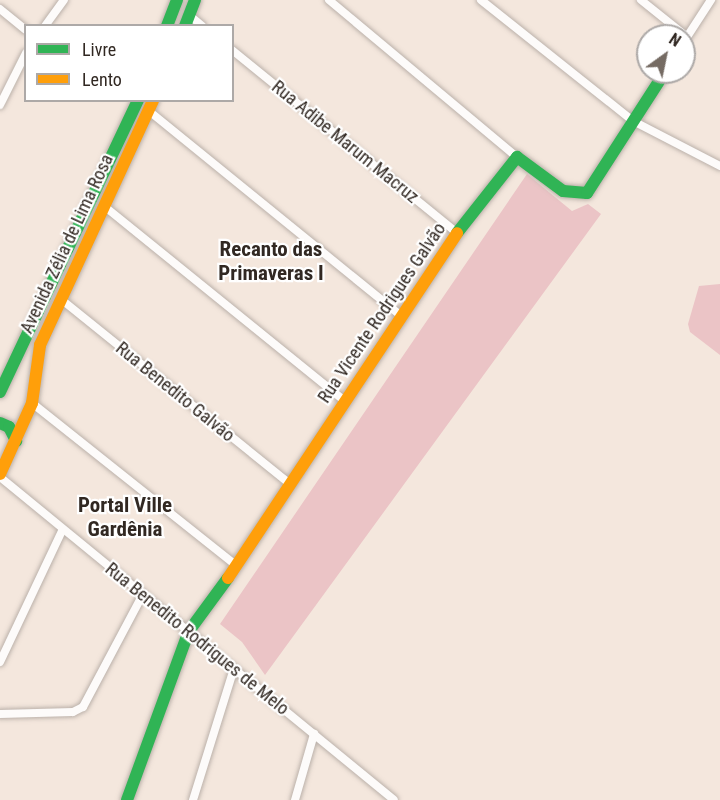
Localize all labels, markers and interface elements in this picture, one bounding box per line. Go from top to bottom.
legend [24,24,234,102]
north arrow [636,24,696,84]
text: N [666,30,684,51]
text: Livre [82,39,116,60]
text: Lento [82,69,122,90]
street label: Rua Adibe Marum Macruz [267,76,423,208]
street label: Avenida Zélia de Lima Rosa [16,151,118,337]
street label: Rua Vicente Rodrigues Galvão [314,219,450,407]
district label: Recanto das Primaveras I [218,236,324,286]
street label: Rua Benedito Galvão [111,338,239,446]
district label: Portal Ville Gardênia [78,492,172,542]
street label: Rua Benedito Rodrigues de Melo [101,558,293,720]

